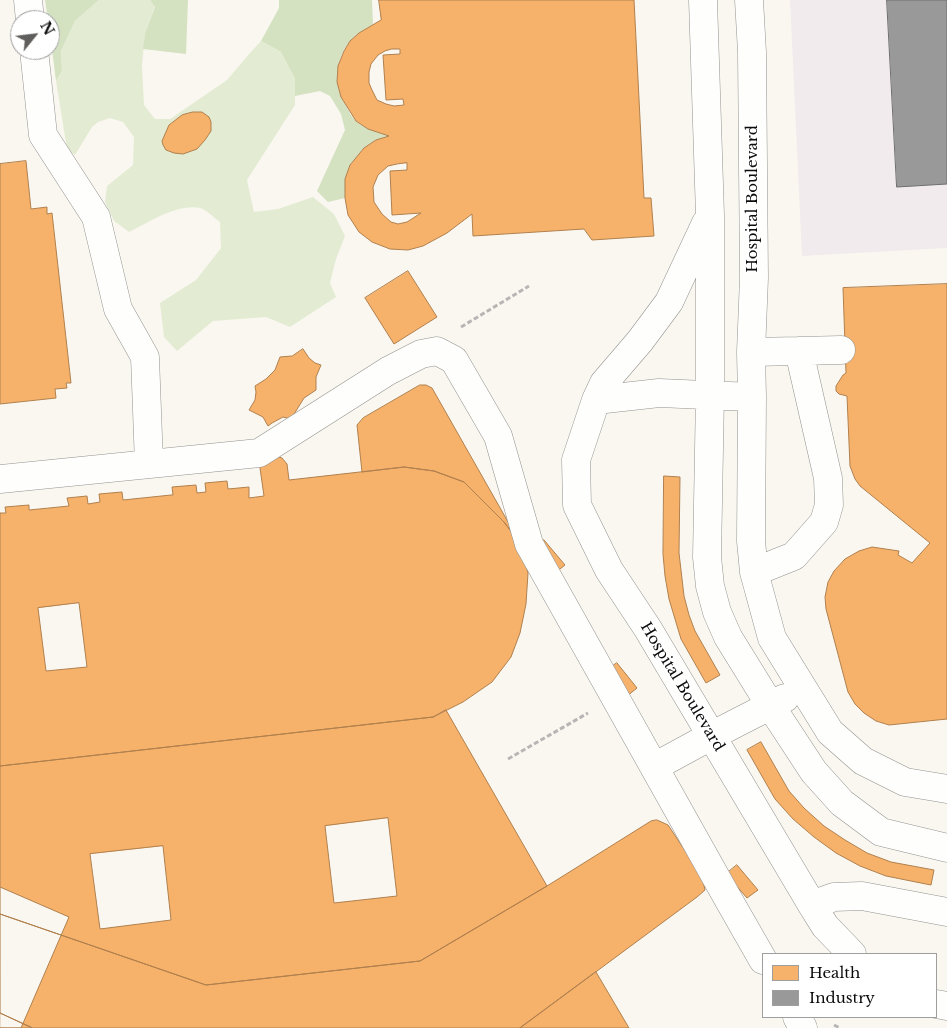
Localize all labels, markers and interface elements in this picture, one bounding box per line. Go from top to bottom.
north arrow [10,10,60,60]
text: N [36,18,58,38]
street label: Hospital Boulevard [744,125,762,273]
street label: Hospital Boulevard [636,619,728,755]
legend [762,953,937,1018]
text: Health [809,963,860,982]
text: Industry [809,988,875,1007]

